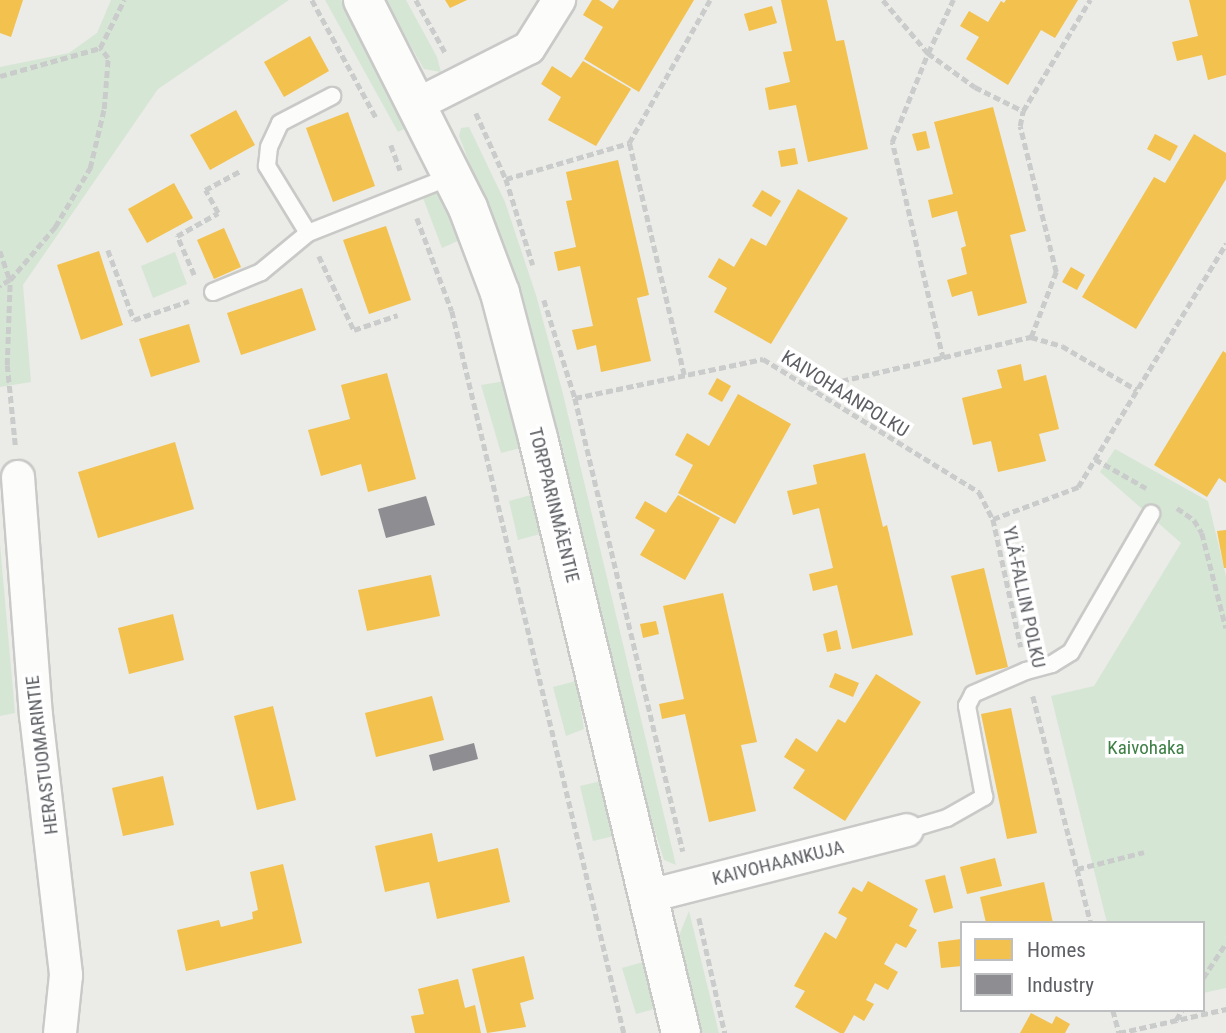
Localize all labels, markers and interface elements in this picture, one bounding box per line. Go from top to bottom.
street label: KAIVOHAANPOLKU [777,346,913,442]
street label: TORPPARINMÄENTIE [524,425,584,585]
street label: YLÄ-FALLIN POLKU [998,524,1050,670]
street label: HERASTUOMARINTIE [21,674,63,836]
park label: Kaivohaka [1107,737,1185,759]
street label: KAIVOHAANKUJA [710,836,846,890]
legend [960,921,1205,1012]
text: Homes [1027,938,1086,962]
text: Industry [1027,973,1094,997]

